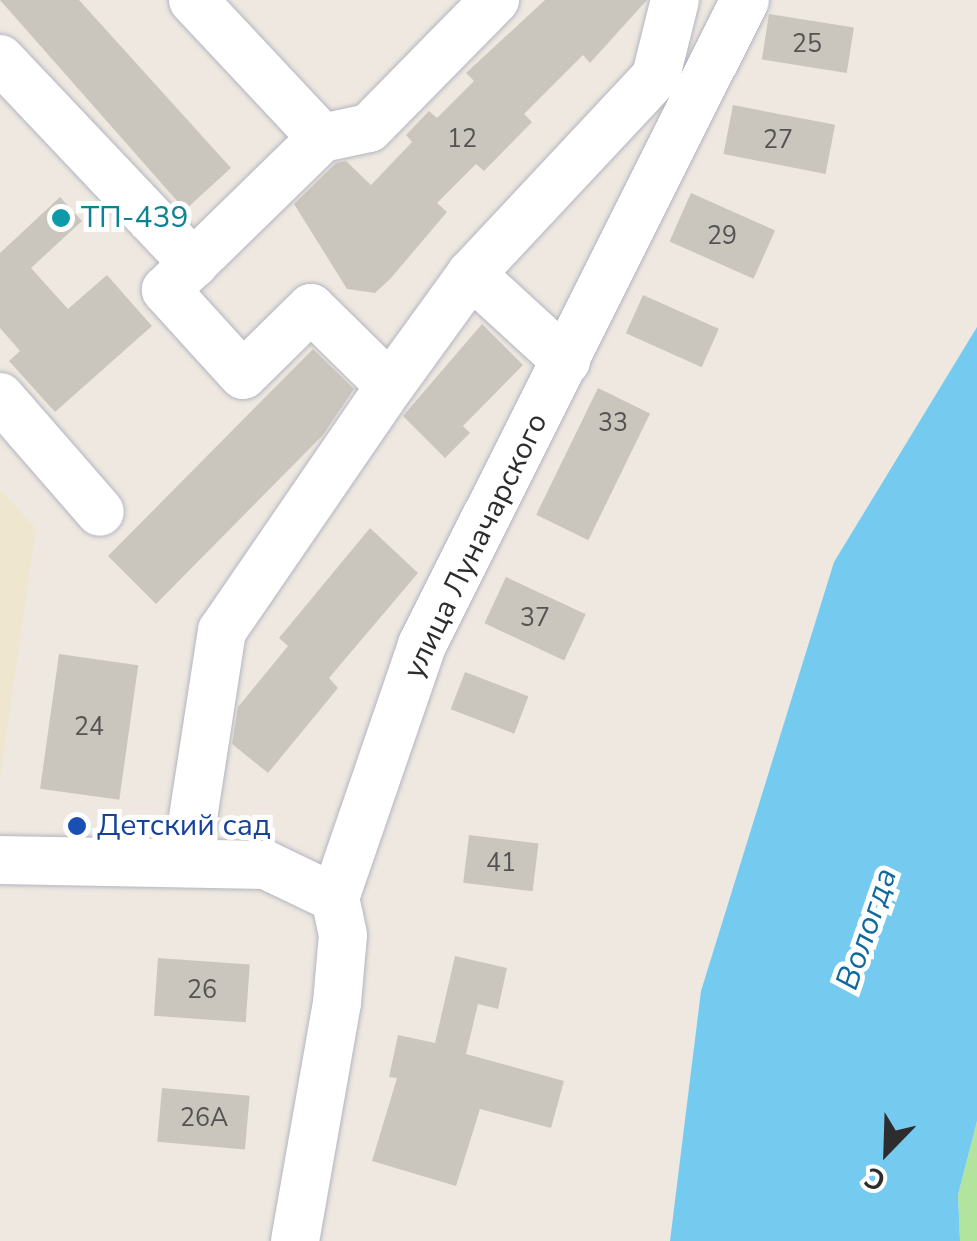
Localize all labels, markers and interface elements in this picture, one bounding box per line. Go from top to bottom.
house number: 25 [792,29,822,59]
house number: 12 [447,124,477,154]
house number: 27 [763,125,793,155]
place label: ТП-439 [81,200,188,236]
marker: ТП-439 [50,207,72,229]
house number: 29 [707,221,737,251]
street label: улица Луначарского [396,408,556,684]
house number: 33 [598,408,628,438]
house number: 37 [520,603,550,633]
house number: 24 [74,712,104,742]
place label: Детский сад [97,808,271,844]
marker: Детский сад [66,815,88,837]
house number: 41 [486,848,516,878]
water label: Вологда [828,863,906,995]
house number: 26 [187,975,217,1005]
north arrow [837,1101,937,1201]
house number: 26А [180,1103,228,1133]
text: С [859,1157,891,1200]

